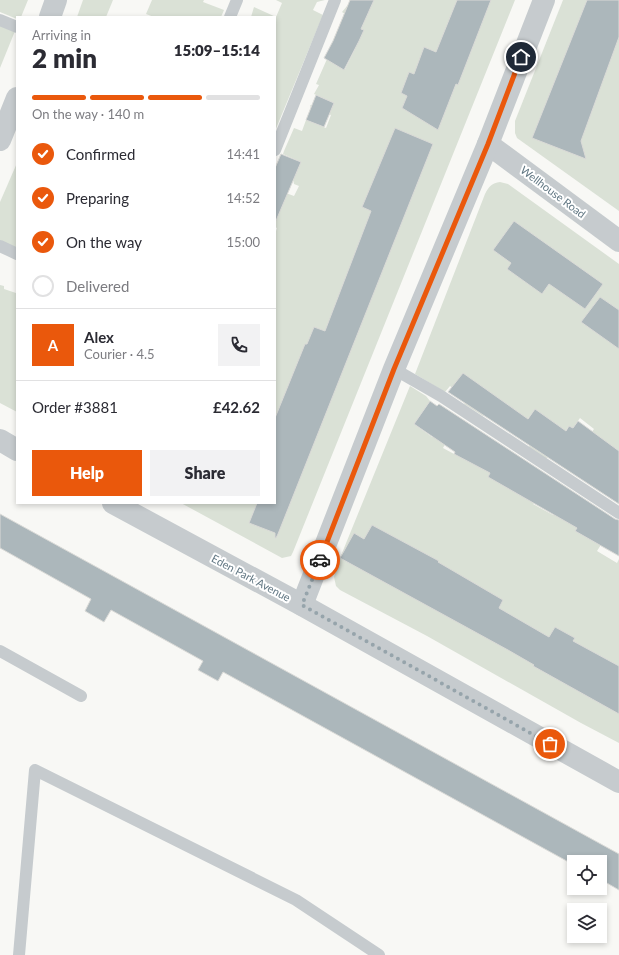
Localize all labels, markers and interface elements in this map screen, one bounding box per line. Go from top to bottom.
text: Arriving in [32,27,91,43]
pin [504,40,538,74]
text: 15:09–15:14 [174,41,260,59]
text: 2 min [32,42,97,74]
icon: home [510,46,532,68]
text: On the way · 140 m [32,106,144,122]
icon: check [32,143,54,165]
text: Confirmed [66,145,135,163]
text: 14:41 [227,146,260,162]
street label: Wellhouse Road [518,163,588,220]
icon: check [32,187,54,209]
text: Preparing [66,189,129,207]
text: 14:52 [227,190,260,206]
icon: check [32,231,54,253]
text: On the way [66,233,142,251]
text: 15:00 [227,234,260,250]
text: Delivered [66,277,129,295]
button: phone [218,324,260,366]
text: Alex [84,328,114,346]
text: A [48,336,58,354]
text: Courier · 4.5 [84,346,155,362]
text: Order #3881 [32,398,118,416]
text: £42.62 [213,398,260,416]
button: Help [32,450,142,496]
button: Share [150,450,260,496]
courier [300,540,340,580]
icon: car [309,549,331,571]
street label: Eden Park Avenue [210,551,293,604]
pin [533,727,567,761]
icon: bag [539,733,561,755]
map controls [567,855,607,943]
button: locate [567,855,607,895]
button: layers [567,903,607,943]

